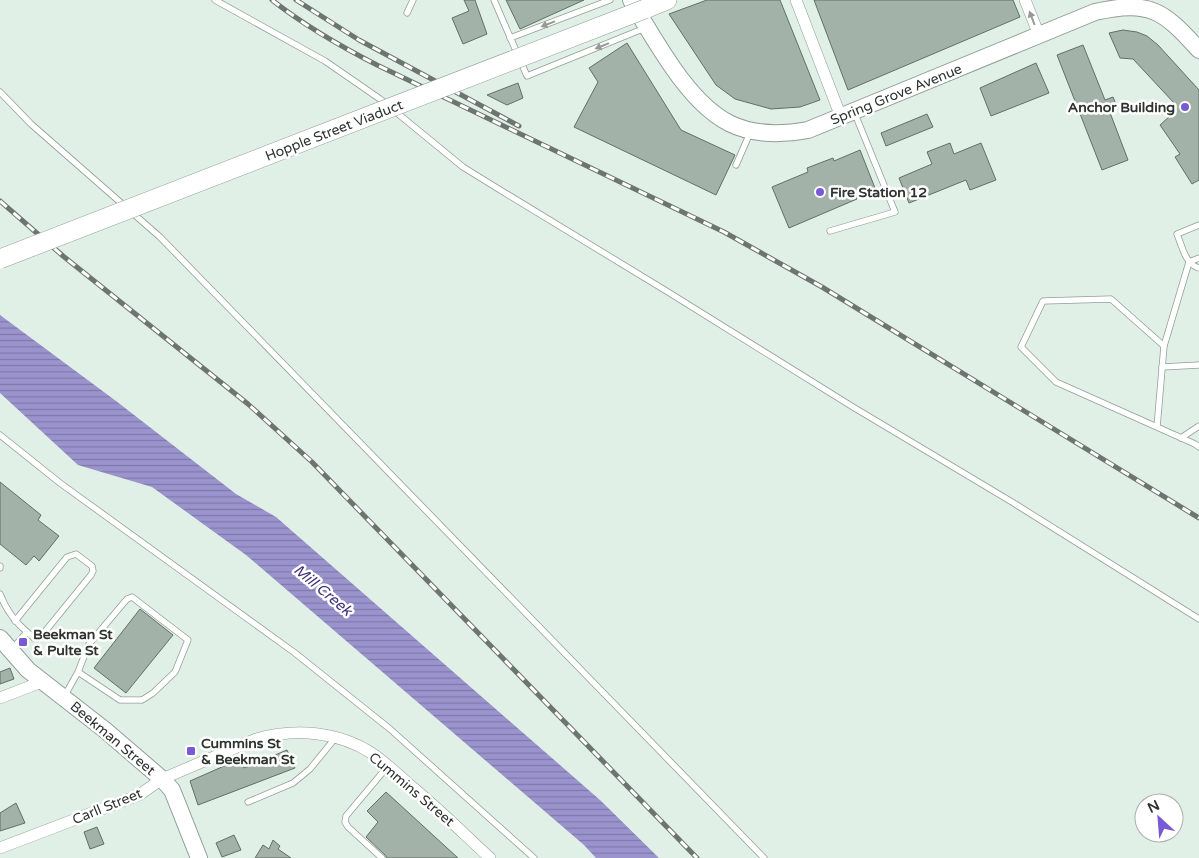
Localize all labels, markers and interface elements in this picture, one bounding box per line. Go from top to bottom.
one-way arrow [1028,10,1035,25]
one-way arrow [541,21,556,28]
one-way arrow [594,43,609,50]
street label: Spring Grove Avenue [828,60,965,129]
street label: Hopple Street Viaduct [263,96,406,165]
place label: Anchor Building [1068,99,1175,116]
marker: Anchor Building [1179,101,1191,113]
place label: Fire Station 12 [830,184,927,201]
marker: Fire Station 12 [814,186,826,198]
water label: Mill Creek [290,560,357,621]
place label: Beekman St & Pulte St [33,626,113,659]
marker: Beekman St & Pulte St [17,636,29,648]
street label: Beekman Street [67,698,159,779]
place label: Cummins St & Beekman St [201,735,295,768]
marker: Cummins St & Beekman St [185,745,197,757]
street label: Cummins Street [366,749,458,830]
street label: Carll Street [70,785,145,828]
north arrow [1134,793,1184,843]
text: N [1145,797,1162,817]

